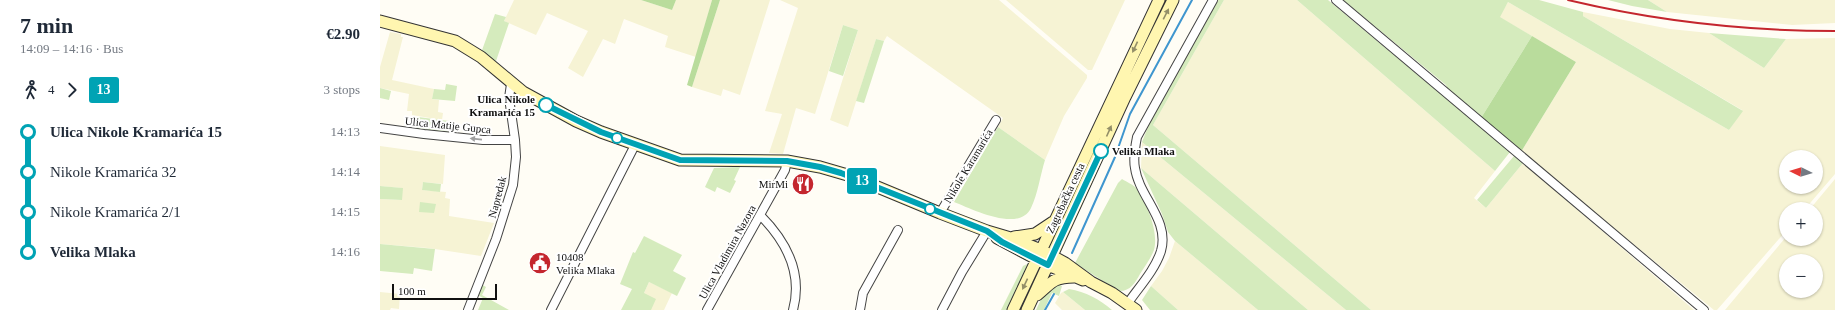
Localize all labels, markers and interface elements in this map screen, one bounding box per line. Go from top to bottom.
one-way arrow [1162,8,1169,20]
text: 7 min [20,13,73,38]
text: €2.90 [326,26,360,42]
text: 14:09 – 14:16 · Bus [20,41,123,56]
one-way arrow [1132,42,1138,53]
icon: walk [20,79,42,101]
icon: forward [61,79,83,101]
text: 4 [48,82,55,97]
text: 13 [97,82,111,97]
text: 3 stops [324,82,360,97]
place label: Ulica Nikole Kramarića 15 [469,93,535,118]
marker: Ulica Nikole Kramarića 15 [538,97,554,113]
street label: Ulica Matije Gupca [404,114,492,136]
text: Ulica Nikole Kramarića 15 [50,124,222,140]
text: 14:13 [330,124,360,139]
one-way arrow [1106,126,1112,137]
street label: Nikole Karamarića [941,127,995,205]
unlabelled marker [611,132,623,144]
one-way arrow [470,136,482,142]
marker: Velika Mlaka [1093,143,1109,159]
place label: Velika Mlaka [1112,145,1175,157]
north arrow [1779,150,1823,194]
map controls [1779,150,1823,298]
street label: Zagrebačka cesta [1043,161,1087,235]
text: Nikole Kramarića 32 [50,164,177,180]
text: 14:14 [330,164,360,179]
line badge: 13 [844,168,880,194]
restaurant icon: MirMi [790,171,816,197]
text: 13 [855,173,869,188]
street label: Napredak [486,174,508,219]
place label: MirMi [759,178,788,190]
button: + [1779,202,1823,246]
street label: Ulica Vladimira Nazora [696,203,758,301]
unlabelled marker [924,203,936,215]
text: Nikole Kramarića 2/1 [50,204,181,220]
text: 14:15 [330,204,360,219]
text: Velika Mlaka [50,244,136,260]
text: 14:16 [330,244,360,259]
public building icon: 10408 Velika Mlaka [527,250,553,276]
place label: 10408 Velika Mlaka [556,251,615,276]
button: − [1779,254,1823,298]
one-way arrow [1022,279,1028,290]
scale bar [392,282,497,301]
text: 100 m [398,285,426,297]

